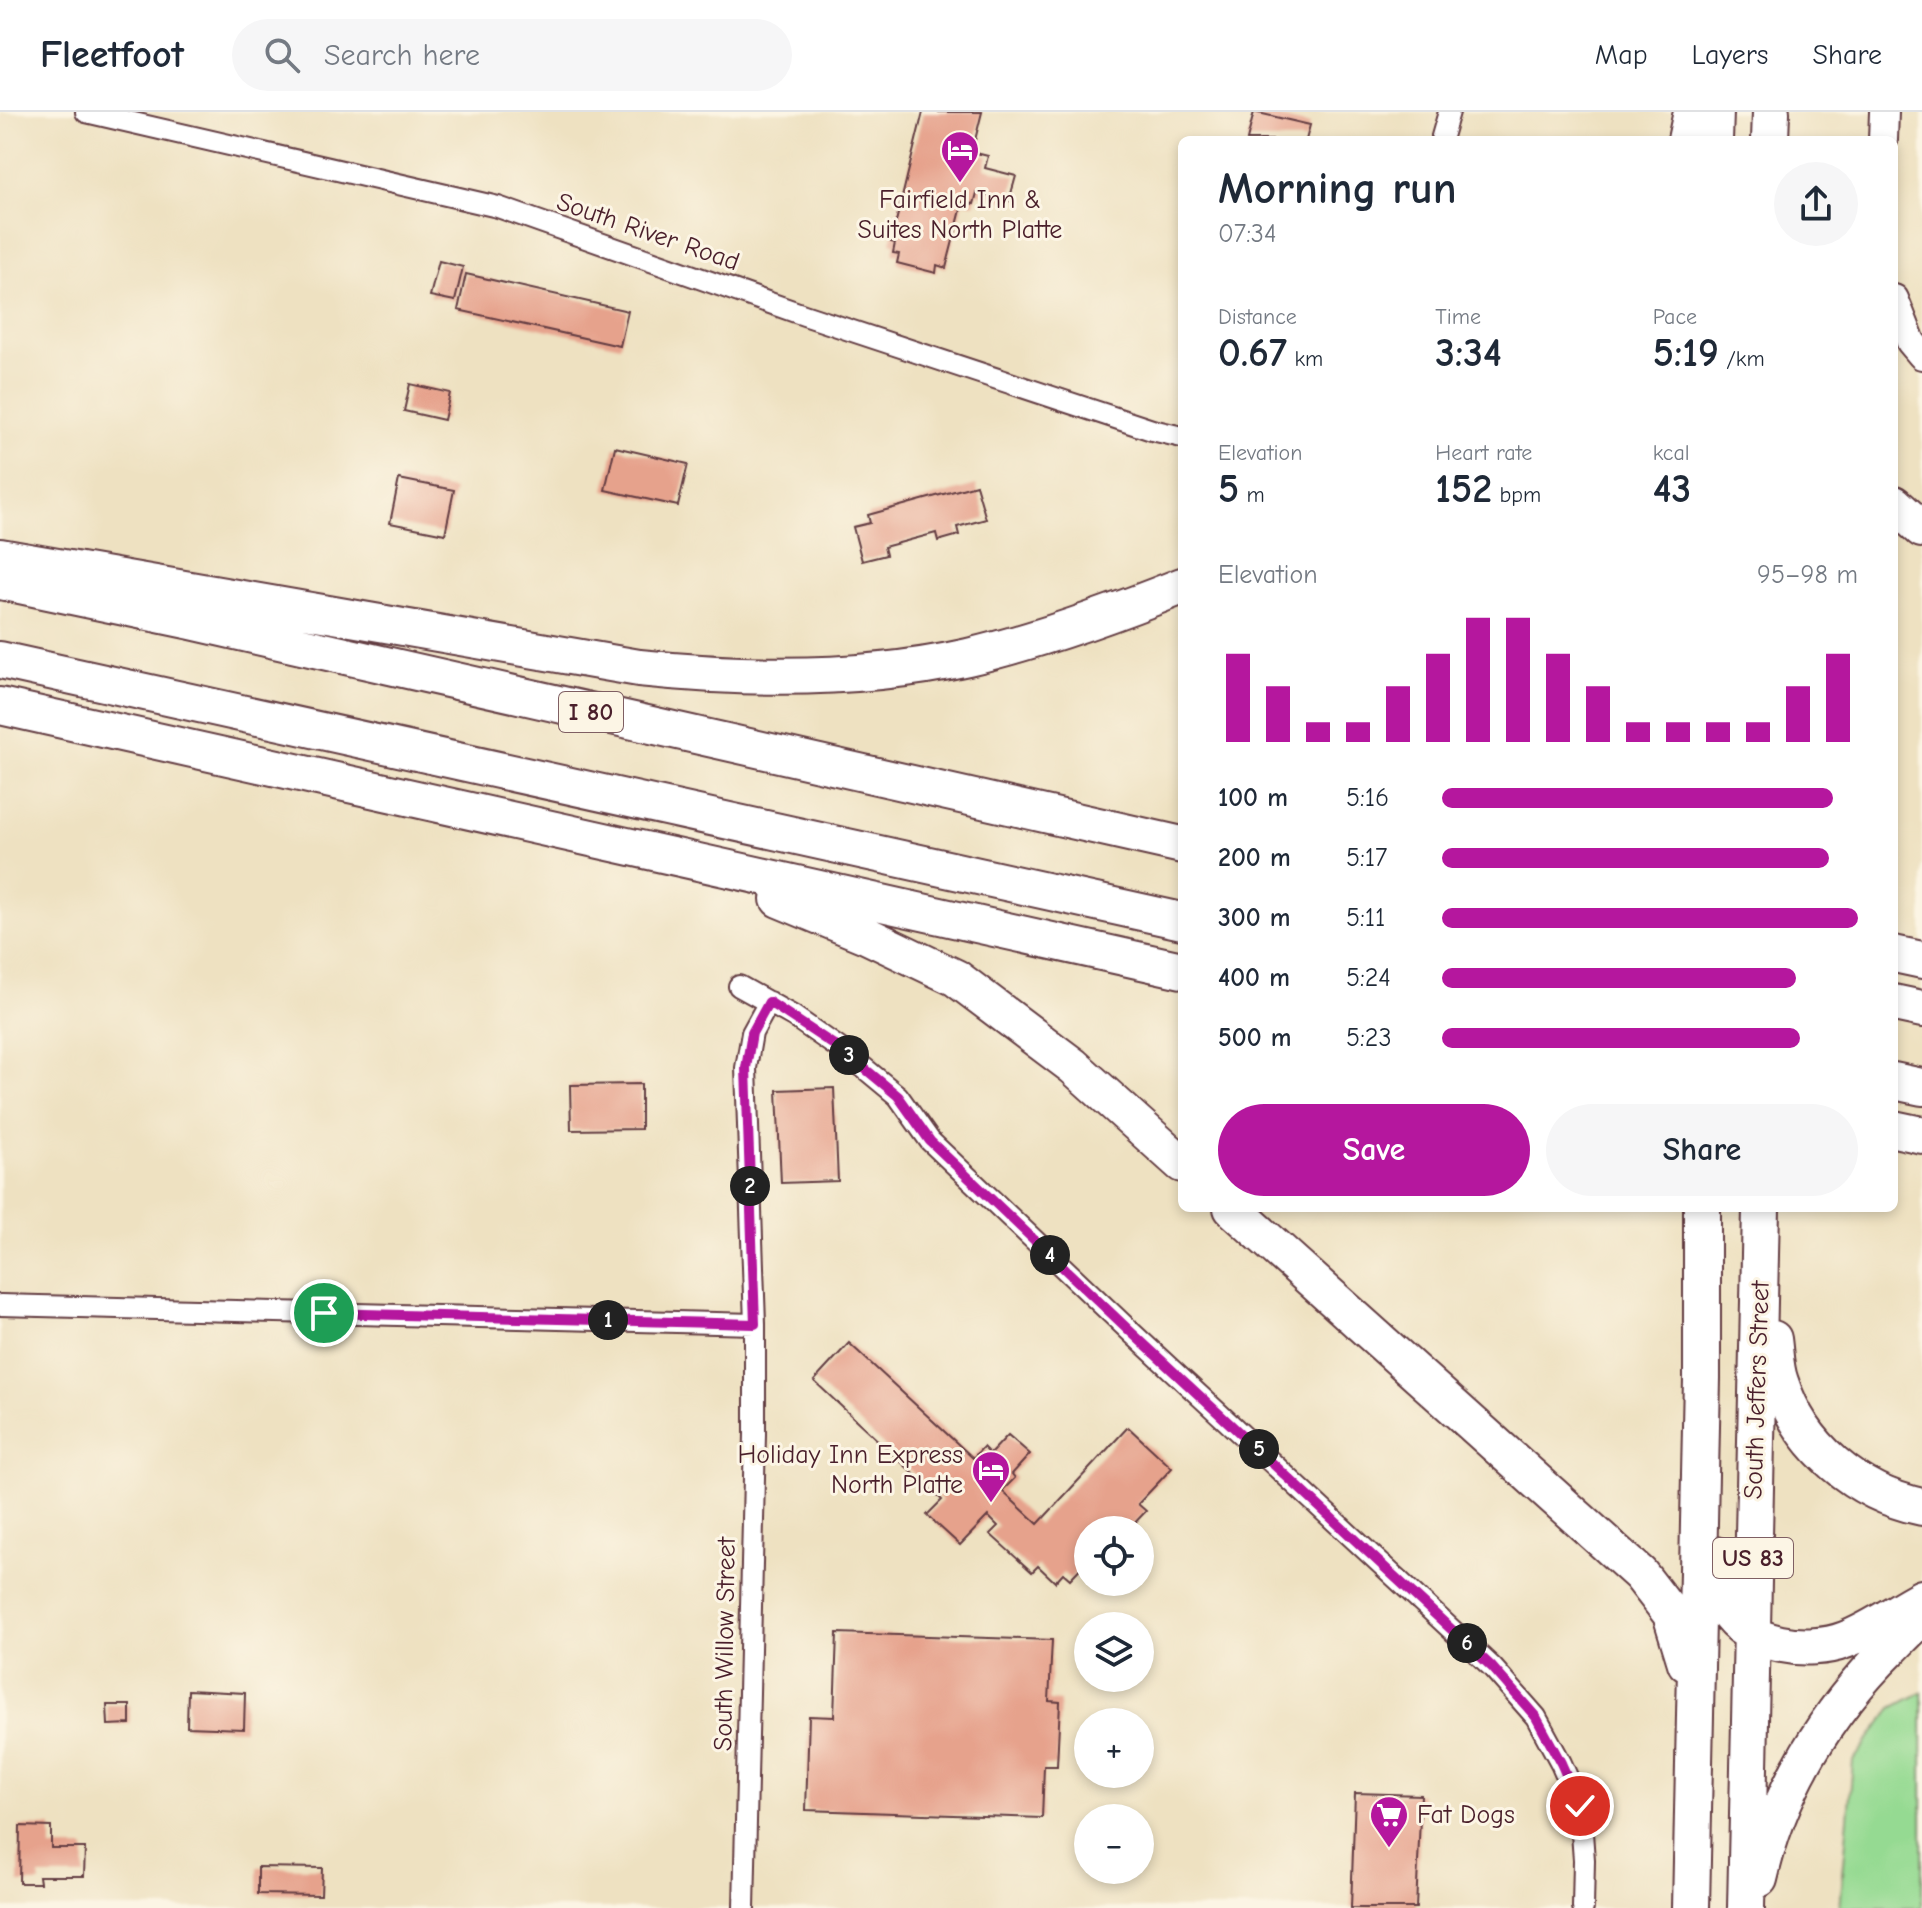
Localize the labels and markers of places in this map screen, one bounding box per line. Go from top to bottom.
hotel icon: Fairfield Inn & Suites North Platte [939,129,981,184]
place label: Fairfield Inn & Suites North Platte [858,185,1062,245]
pin: 3 [829,1035,869,1075]
pin: 2 [730,1166,770,1206]
pin: 4 [1030,1235,1070,1275]
pin [290,1279,358,1347]
pin: 1 [588,1300,628,1340]
pin: 5 [1239,1429,1279,1469]
place label: Holiday Inn Express North Platte [737,1440,963,1500]
hotel icon: Holiday Inn Express North Platte [970,1449,1012,1504]
pin: 6 [1447,1623,1487,1663]
pin [1546,1772,1614,1840]
supermarket icon: Fat Dogs [1368,1794,1410,1849]
place label: Fat Dogs [1417,1800,1515,1830]

